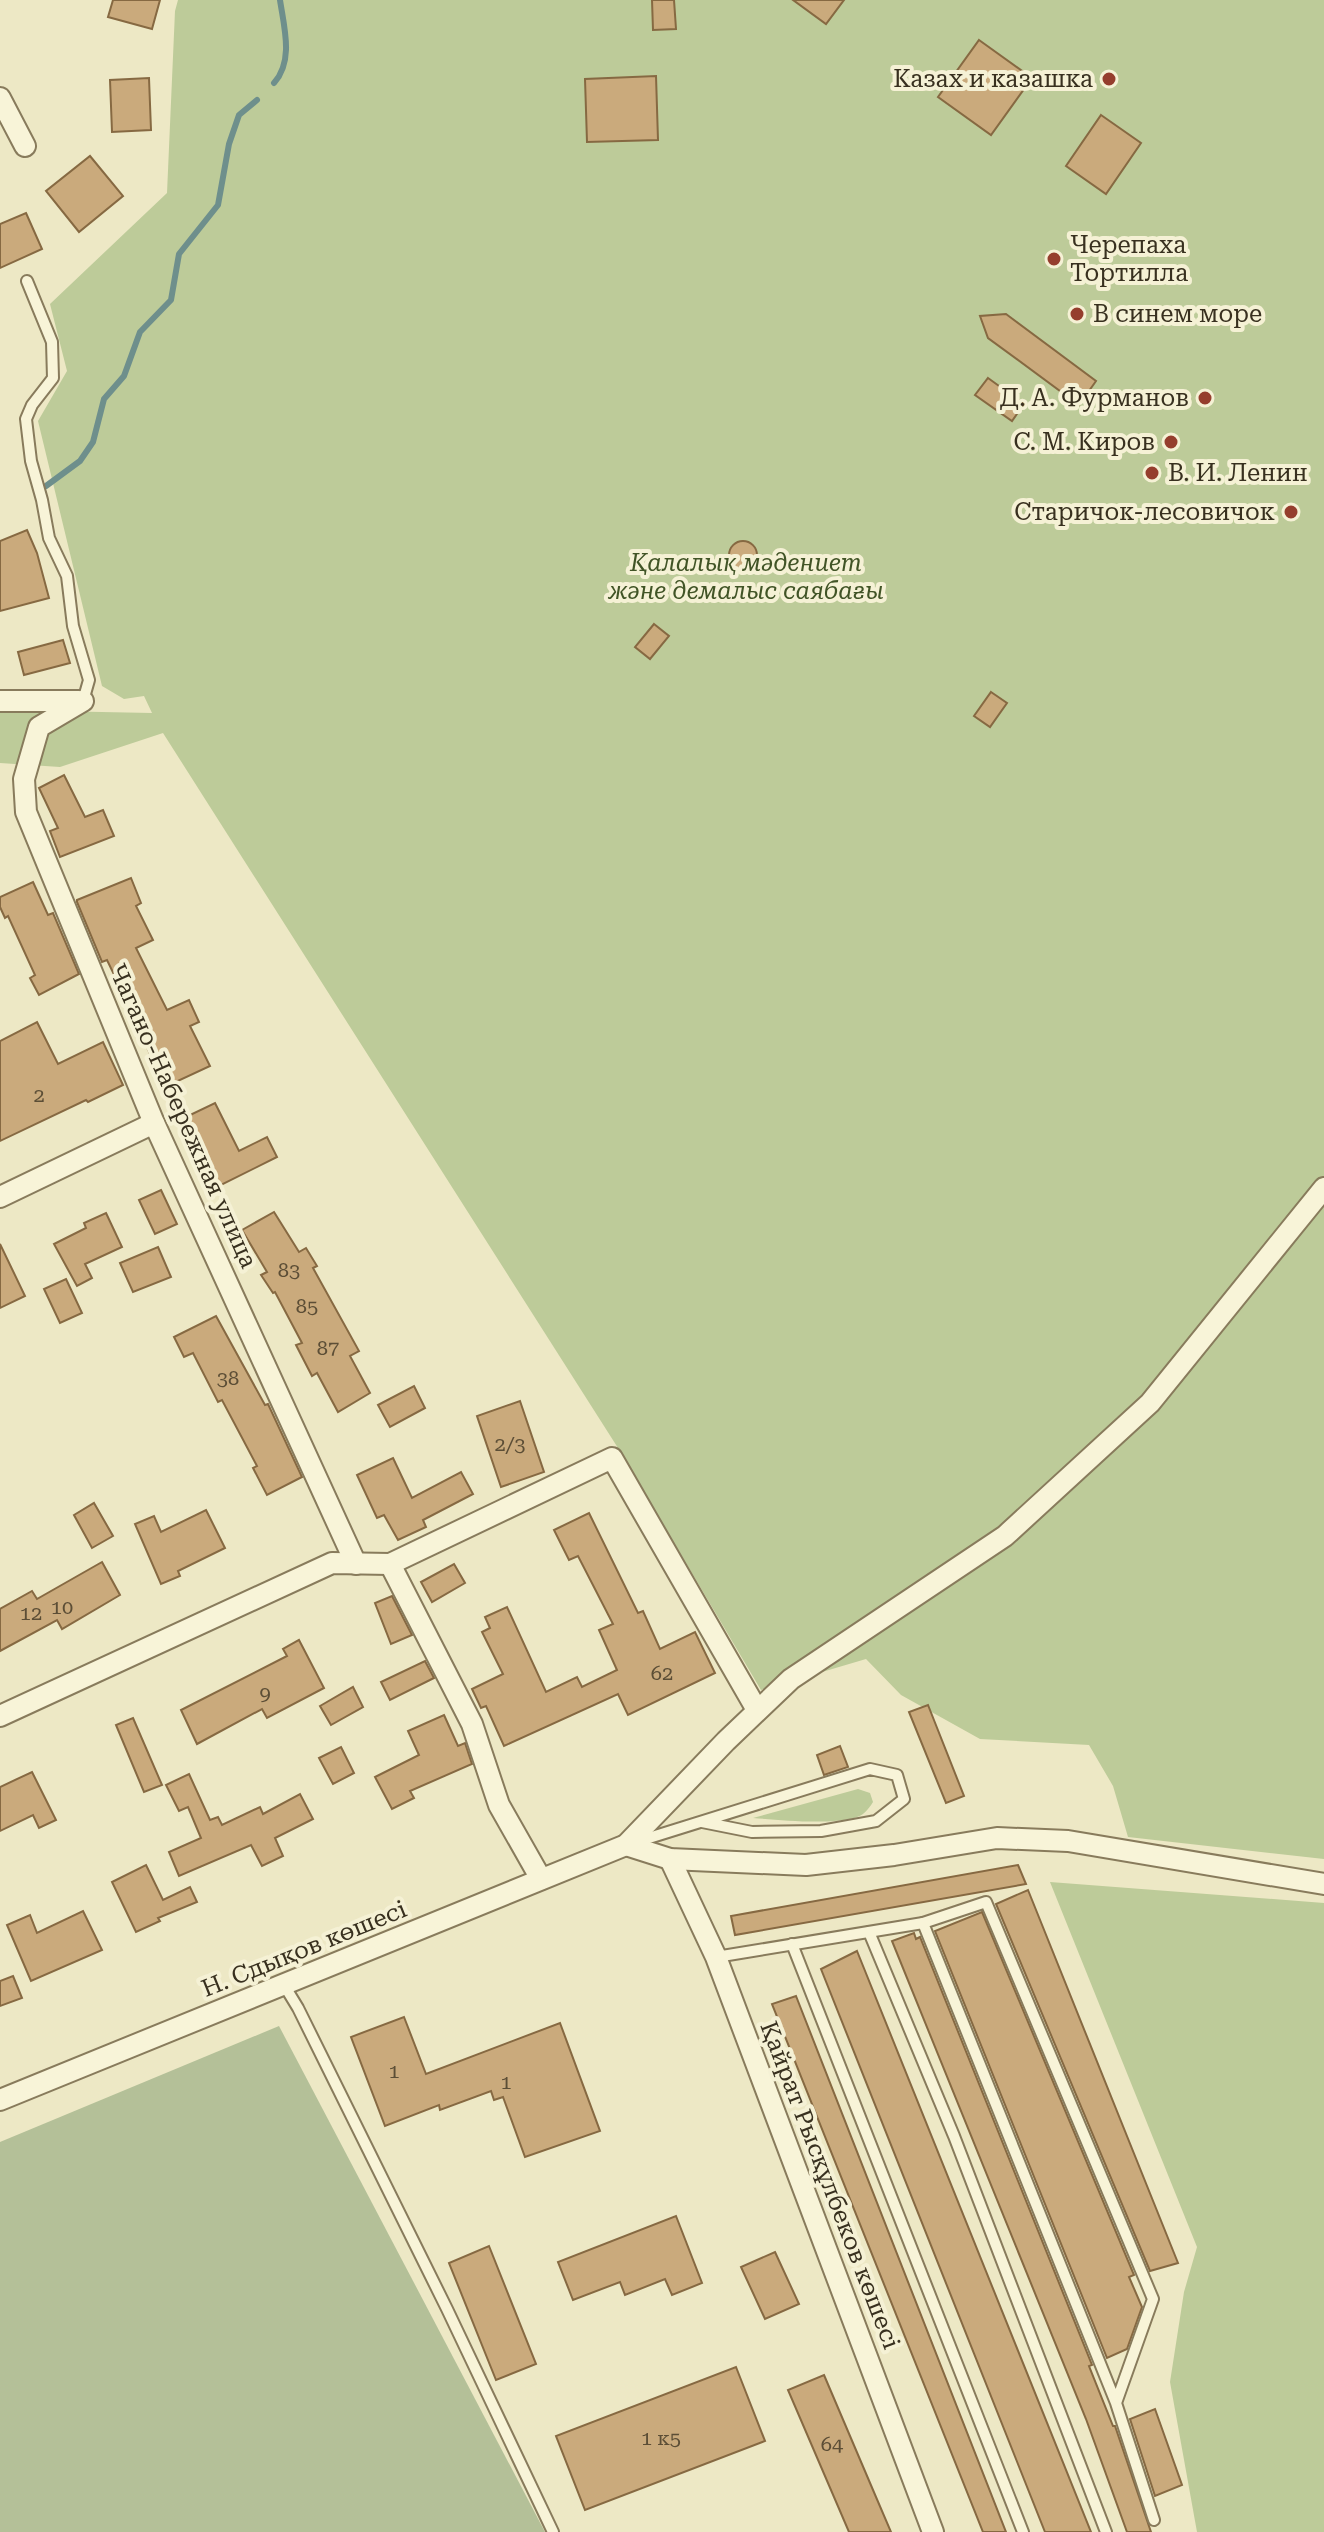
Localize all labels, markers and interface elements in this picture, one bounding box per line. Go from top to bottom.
place label: Казах и казашка [893,65,1093,93]
marker: Казах и казашка [1100,70,1118,88]
place label: Черепаха Тортилла [1070,231,1188,287]
marker: Черепаха Тортилла [1045,250,1063,268]
place label: В синем море [1093,300,1262,328]
marker: В синем море [1068,305,1086,323]
place label: Д. А. Фурманов [1000,384,1189,412]
marker: Д. А. Фурманов [1196,389,1214,407]
place label: С. М. Киров [1014,428,1155,456]
marker: С. М. Киров [1162,433,1180,451]
place label: В. И. Ленин [1168,459,1308,487]
marker: В. И. Ленин [1143,464,1161,482]
place label: Старичок-лесовичок [1014,498,1275,526]
marker: Старичок-лесовичок [1282,503,1300,521]
park label: Қалалық мәдениет және демалыс саябағы [607,549,884,605]
street label: Чагано-Набережная улица [103,960,263,1272]
house number: 2 [33,1083,45,1107]
house number: 83 [278,1258,300,1282]
house number: 85 [296,1294,318,1318]
house number: 87 [317,1336,339,1360]
house number: 38 [217,1366,239,1390]
house number: 2/3 [495,1432,525,1456]
house number: 10 [51,1595,73,1619]
house number: 12 [20,1601,42,1625]
house number: 62 [651,1661,673,1685]
house number: 9 [259,1681,271,1705]
street label: Н. Сдықов көшесі [197,1895,411,2003]
street label: Қайрат Рысқұлбеков көшесі [754,2017,906,2353]
house number: 1 [388,2059,400,2083]
house number: 1 [500,2070,512,2094]
house number: 1 к5 [641,2426,681,2450]
house number: 64 [821,2432,844,2456]

